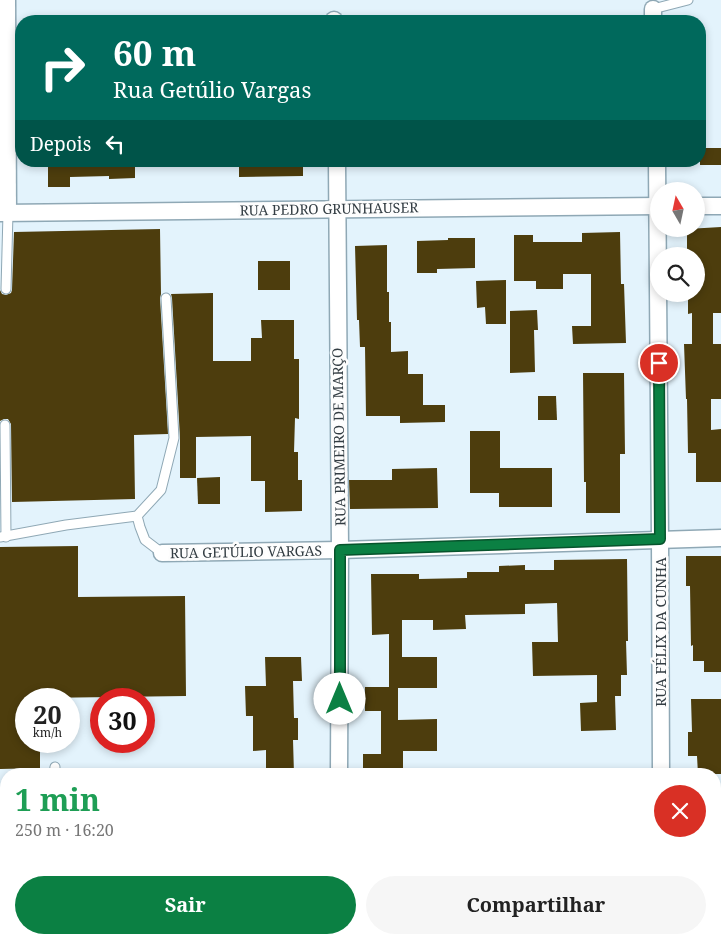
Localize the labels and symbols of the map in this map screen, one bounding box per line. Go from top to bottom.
north arrow [650,182,705,238]
street label: RUA PEDRO GRUNHAUSER [240,197,419,220]
pin [638,342,680,384]
street label: RUA PRIMEIRO DE MARÇO [327,348,350,526]
street label: RUA GETÚLIO VARGAS [170,541,322,562]
street label: RUA FÉLIX DA CUNHA [651,557,670,707]
position arrow [313,672,365,724]
speed limit sign: 30 [90,688,155,753]

